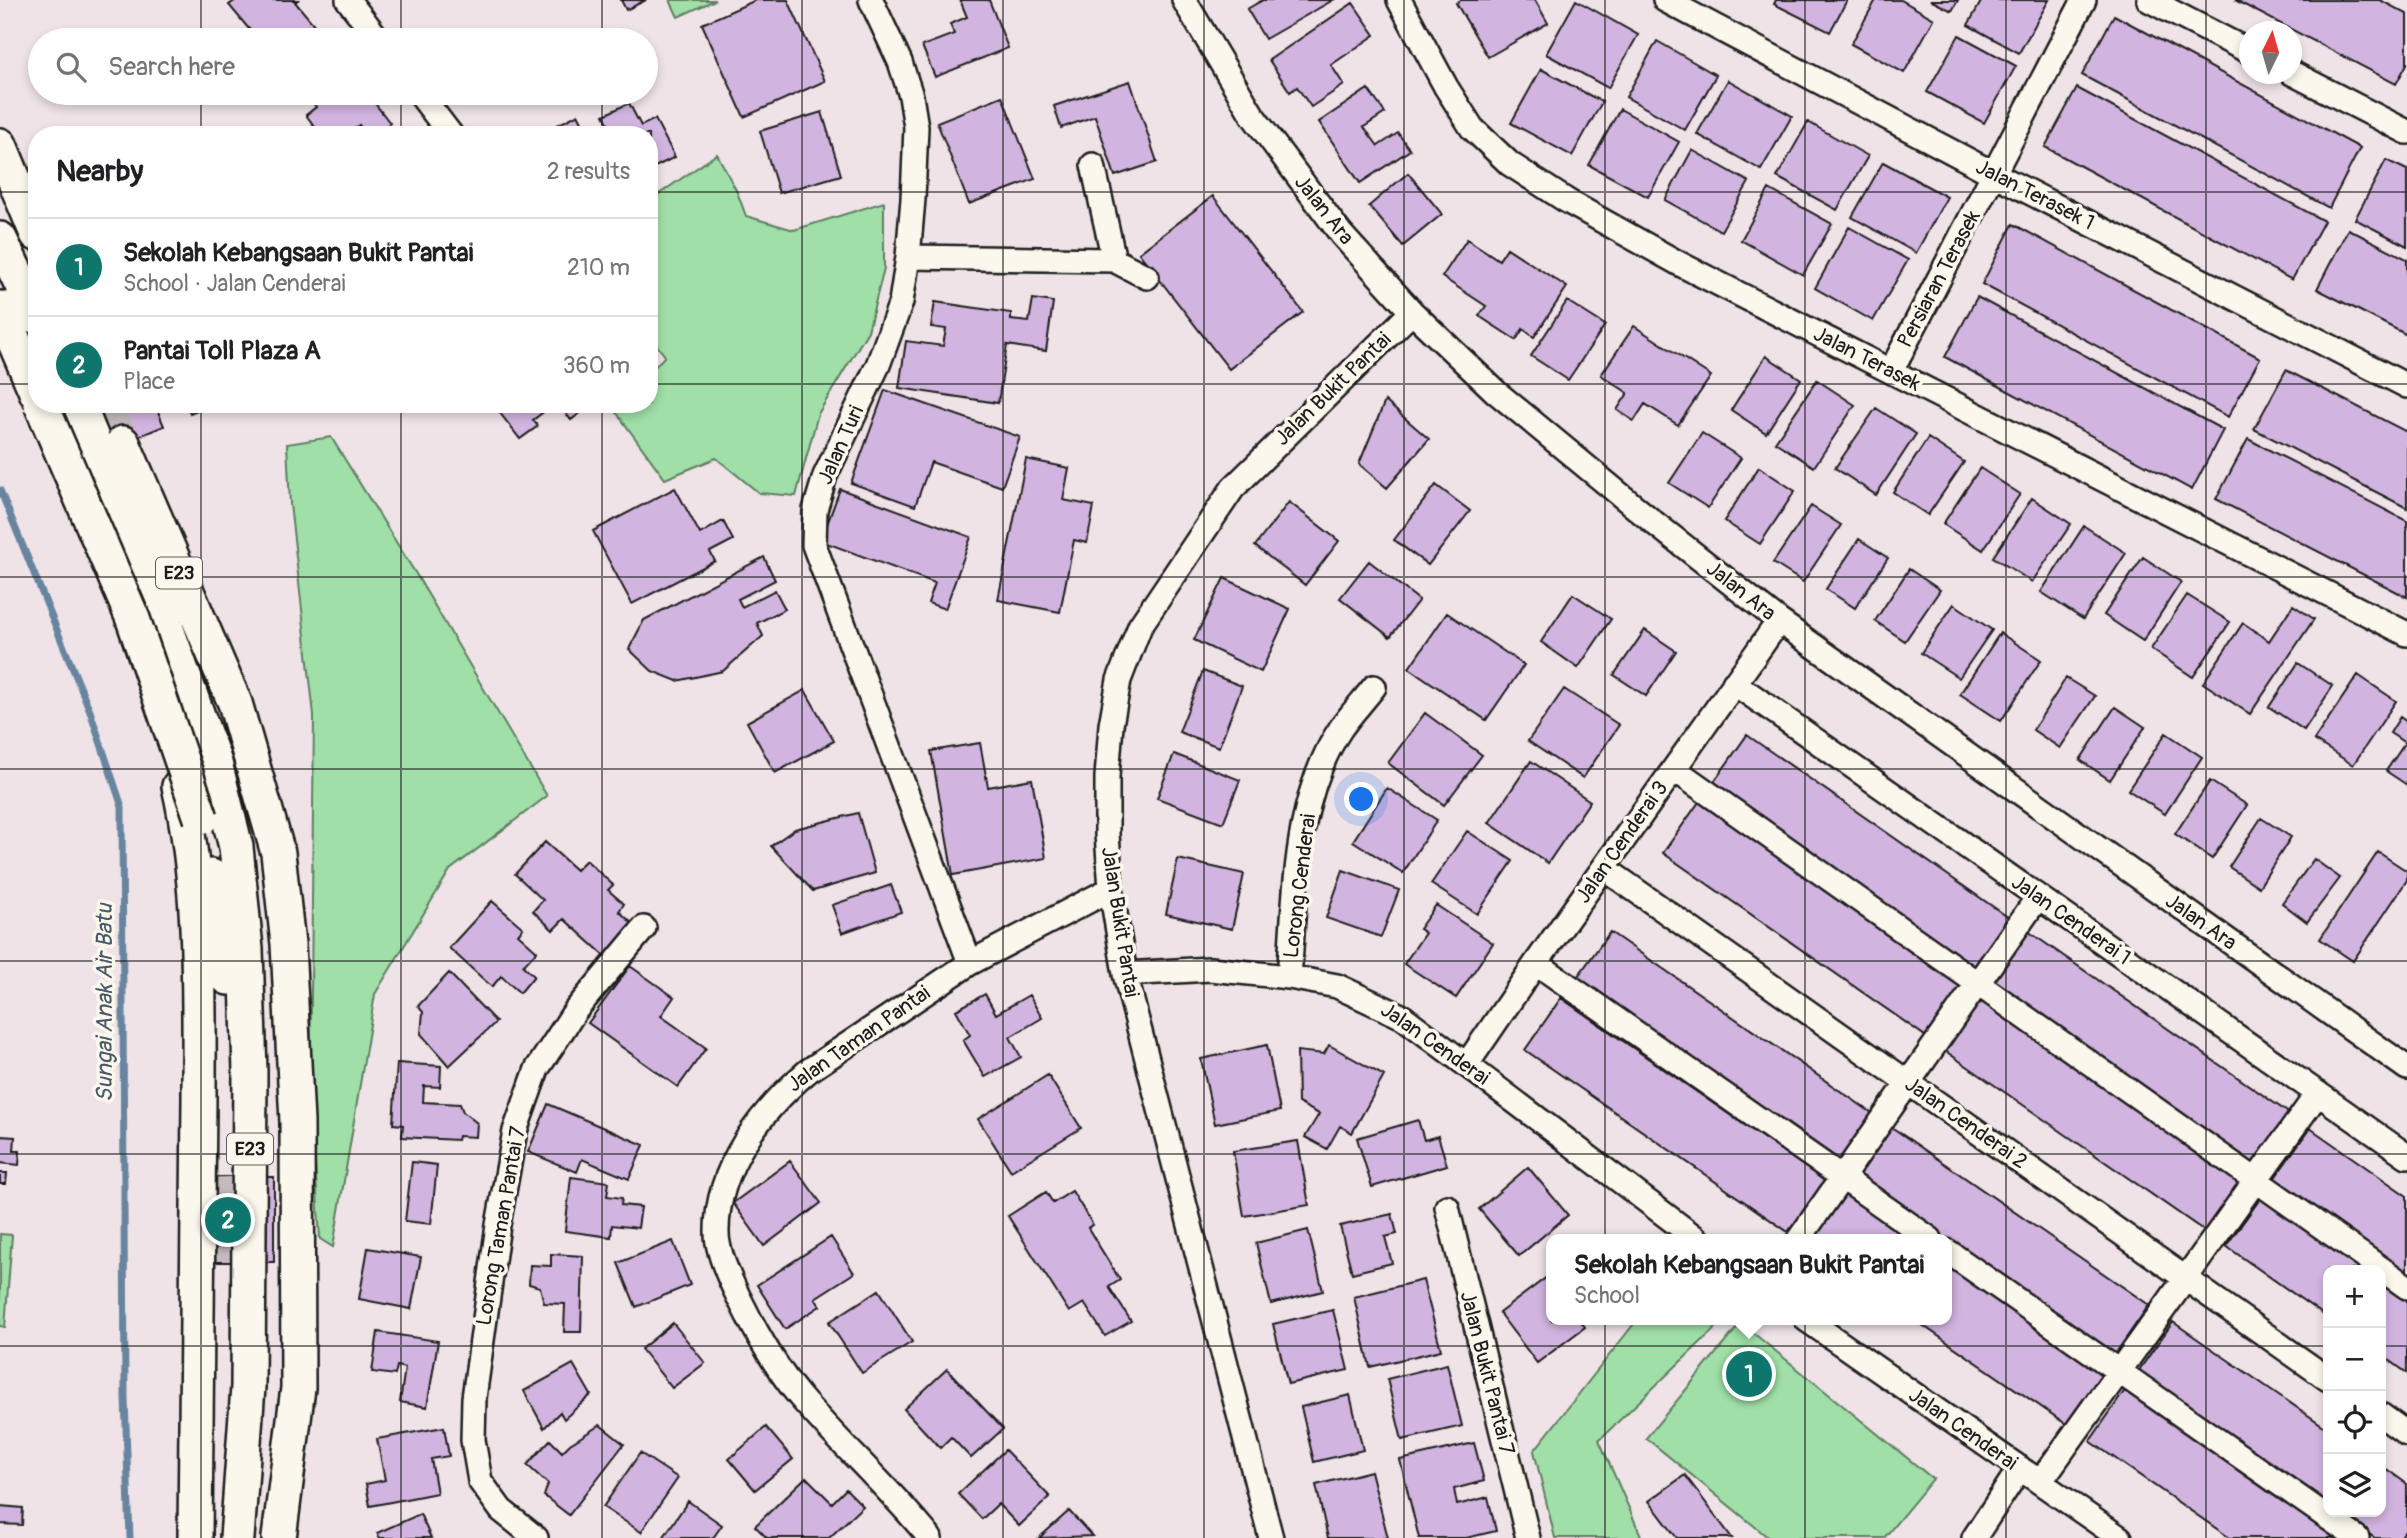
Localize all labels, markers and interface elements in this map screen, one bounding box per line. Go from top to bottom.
north arrow [2239,21,2302,84]
search box [28,28,658,105]
icon: search [52,48,90,86]
text: Search here [108,51,235,83]
text: Nearby [56,153,143,190]
street label: Jalan Terasek 1 [1971,154,2099,236]
text: 2 results [547,157,630,186]
street label: Jalan Ara [1288,170,1360,250]
street label: Persiaran Terasek [1891,205,1987,352]
text: Sekolah Kebangsaan Bukit Pantai [123,237,473,269]
text: 1 [75,253,84,282]
text: 210 m [567,253,630,282]
text: School · Jalan Cenderai [123,269,346,298]
street label: Jalan Terasek [1809,320,1925,398]
street label: Jalan Bukit Pantai [1269,326,1397,451]
text: Pantai Toll Plaza A [123,335,321,367]
text: 2 [73,351,85,380]
text: 360 m [563,351,630,380]
text: Place [123,367,175,396]
street label: Jalan Turi [812,401,870,489]
street label: Jalan Ara [1701,555,1781,627]
road number: E23 [156,558,202,588]
street label: Jalan Cenderai 3 [1570,776,1674,908]
your location [1344,782,1378,816]
street label: Lorong Cenderai [1278,812,1322,960]
street label: Jalan Bukit Pantai [1095,845,1145,999]
street label: Jalan Cenderai 1 [2006,869,2136,971]
street label: Jalan Ara [2160,888,2242,956]
water label: Sungai Anak Air Batu [90,902,119,1102]
street label: Jalan Taman Pantai [782,980,936,1098]
street label: Jalan Cenderai [1375,997,1495,1092]
street label: Jalan Cenderai 2 [1900,1071,2032,1175]
street label: Lorong Taman Pantai 7 [470,1124,532,1328]
road number: E23 [227,1134,273,1164]
pin: 2 [205,1194,251,1246]
popup [1546,1234,1952,1325]
text: Sekolah Kebangsaan Bukit Pantai [1574,1249,1924,1281]
map controls [2323,1265,2386,1517]
button: + [2323,1265,2386,1328]
text: School [1574,1281,1640,1310]
street label: Jalan Bukit Pantai 7 [1454,1288,1520,1458]
button: − [2323,1328,2386,1391]
pin: 1 [1726,1348,1772,1400]
street label: Jalan Cenderai [1903,1382,2023,1477]
button: locate [2323,1391,2386,1454]
button: layers [2323,1454,2386,1517]

